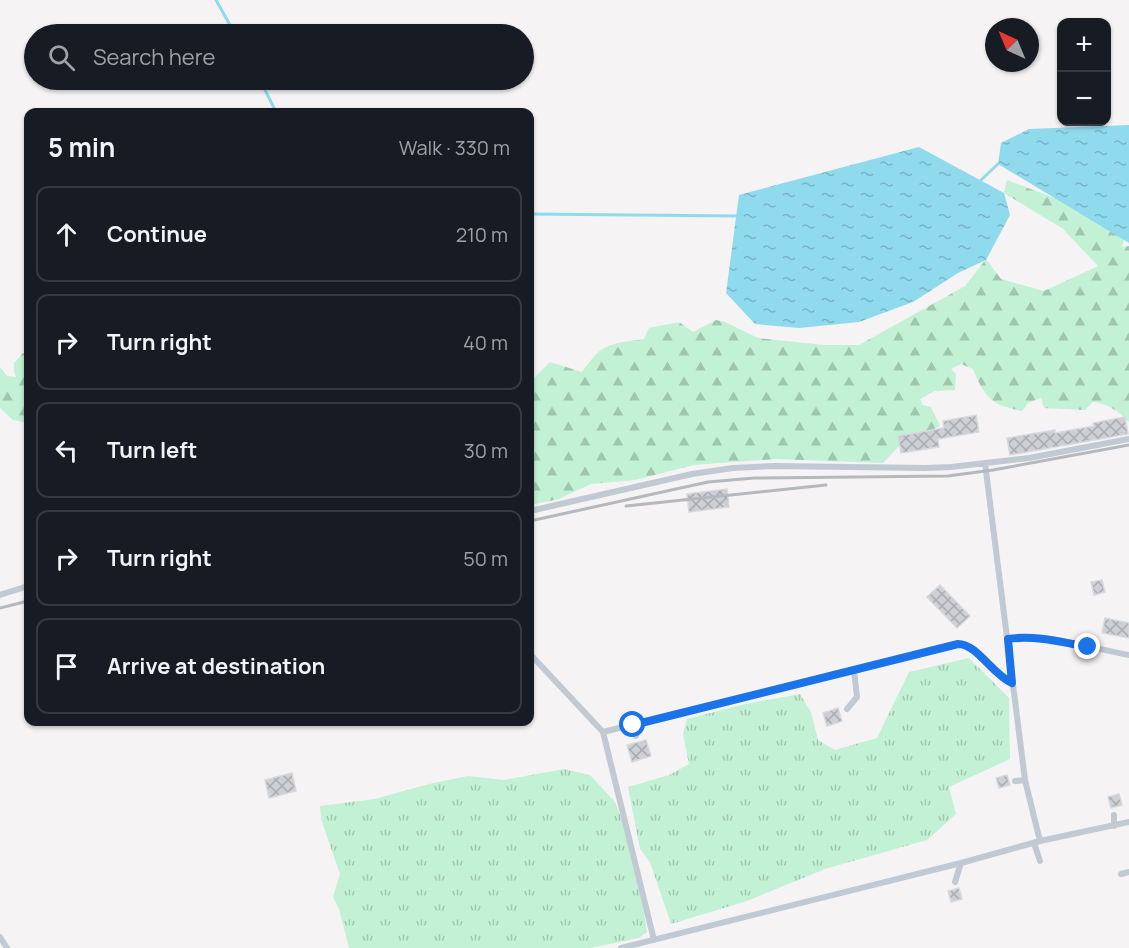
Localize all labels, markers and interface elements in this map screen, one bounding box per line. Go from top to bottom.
north arrow [985,18,1039,72]
map controls [1057,18,1111,126]
button: + [1057,18,1111,72]
search box [24,24,534,90]
icon: search [45,41,78,74]
text: Search here [93,42,215,72]
button: − [1057,72,1111,126]
text: 5 min [48,129,115,165]
text: Walk · 330 m [399,134,510,161]
icon: ahead [50,218,83,251]
text: Continue [107,219,207,249]
text: 210 m [456,221,508,248]
icon: right [50,326,83,359]
text: Turn right [107,327,212,357]
text: 40 m [463,329,508,356]
icon: left [50,434,83,467]
text: Turn left [107,435,197,465]
text: 30 m [464,437,508,464]
icon: right [50,542,83,575]
text: Turn right [107,543,212,573]
text: 50 m [463,545,508,572]
route end [1074,633,1100,659]
icon: arrive [50,650,83,683]
text: Arrive at destination [107,651,325,681]
route start [619,711,645,737]

